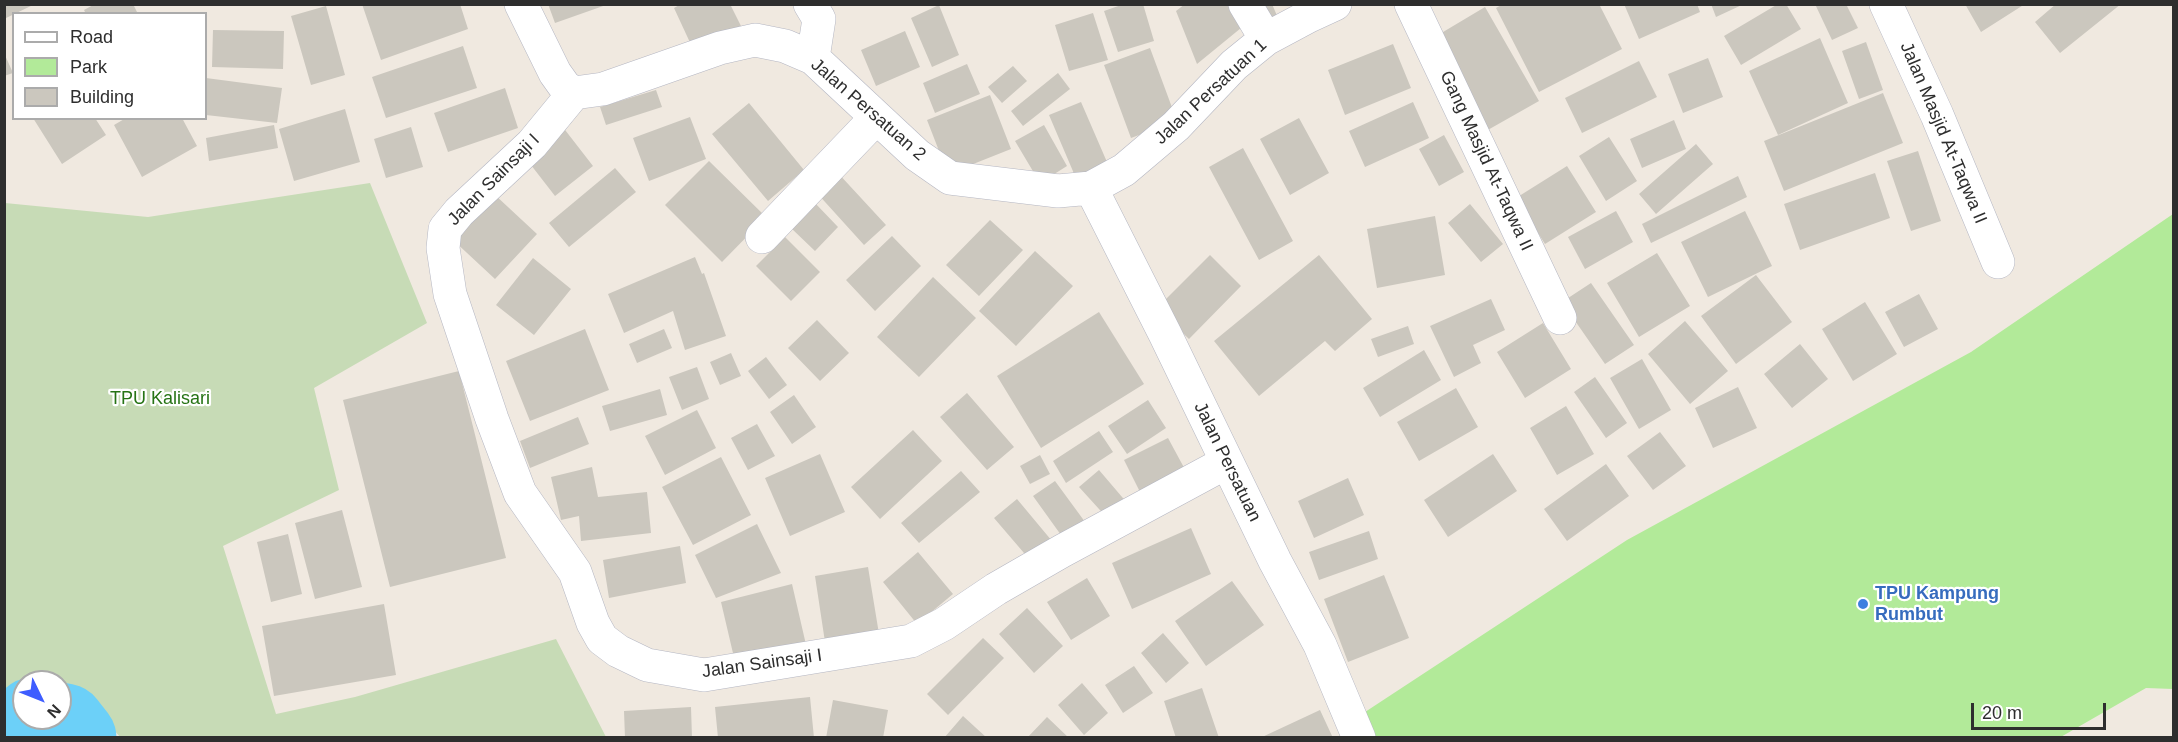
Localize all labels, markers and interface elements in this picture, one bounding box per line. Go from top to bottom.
legend [12,12,207,120]
text: Road [70,27,113,47]
street label: Jalan Persatuan 1 [1151,35,1271,149]
street label: Jalan Masjid At-Taqwa II [1895,39,1991,227]
street label: Jalan Persatuan 2 [806,54,930,166]
text: Park [70,57,107,77]
street label: Gang Masjid At-Taqwa II [1435,68,1537,254]
text: Building [70,87,134,107]
street label: Jalan Sainsaji I [444,130,544,230]
park label: TPU Kalisari [110,388,210,410]
street label: Jalan Persatuan [1189,399,1265,525]
place label: TPU Kampung Rumbut [1875,583,1999,626]
marker: TPU Kampung Rumbut [1856,597,1870,611]
street label: Jalan Sainsaji I [701,645,823,683]
north arrow [12,670,72,730]
scale bar [1974,691,2109,729]
text: N [44,701,64,721]
text: 20 m [1982,703,2022,723]

